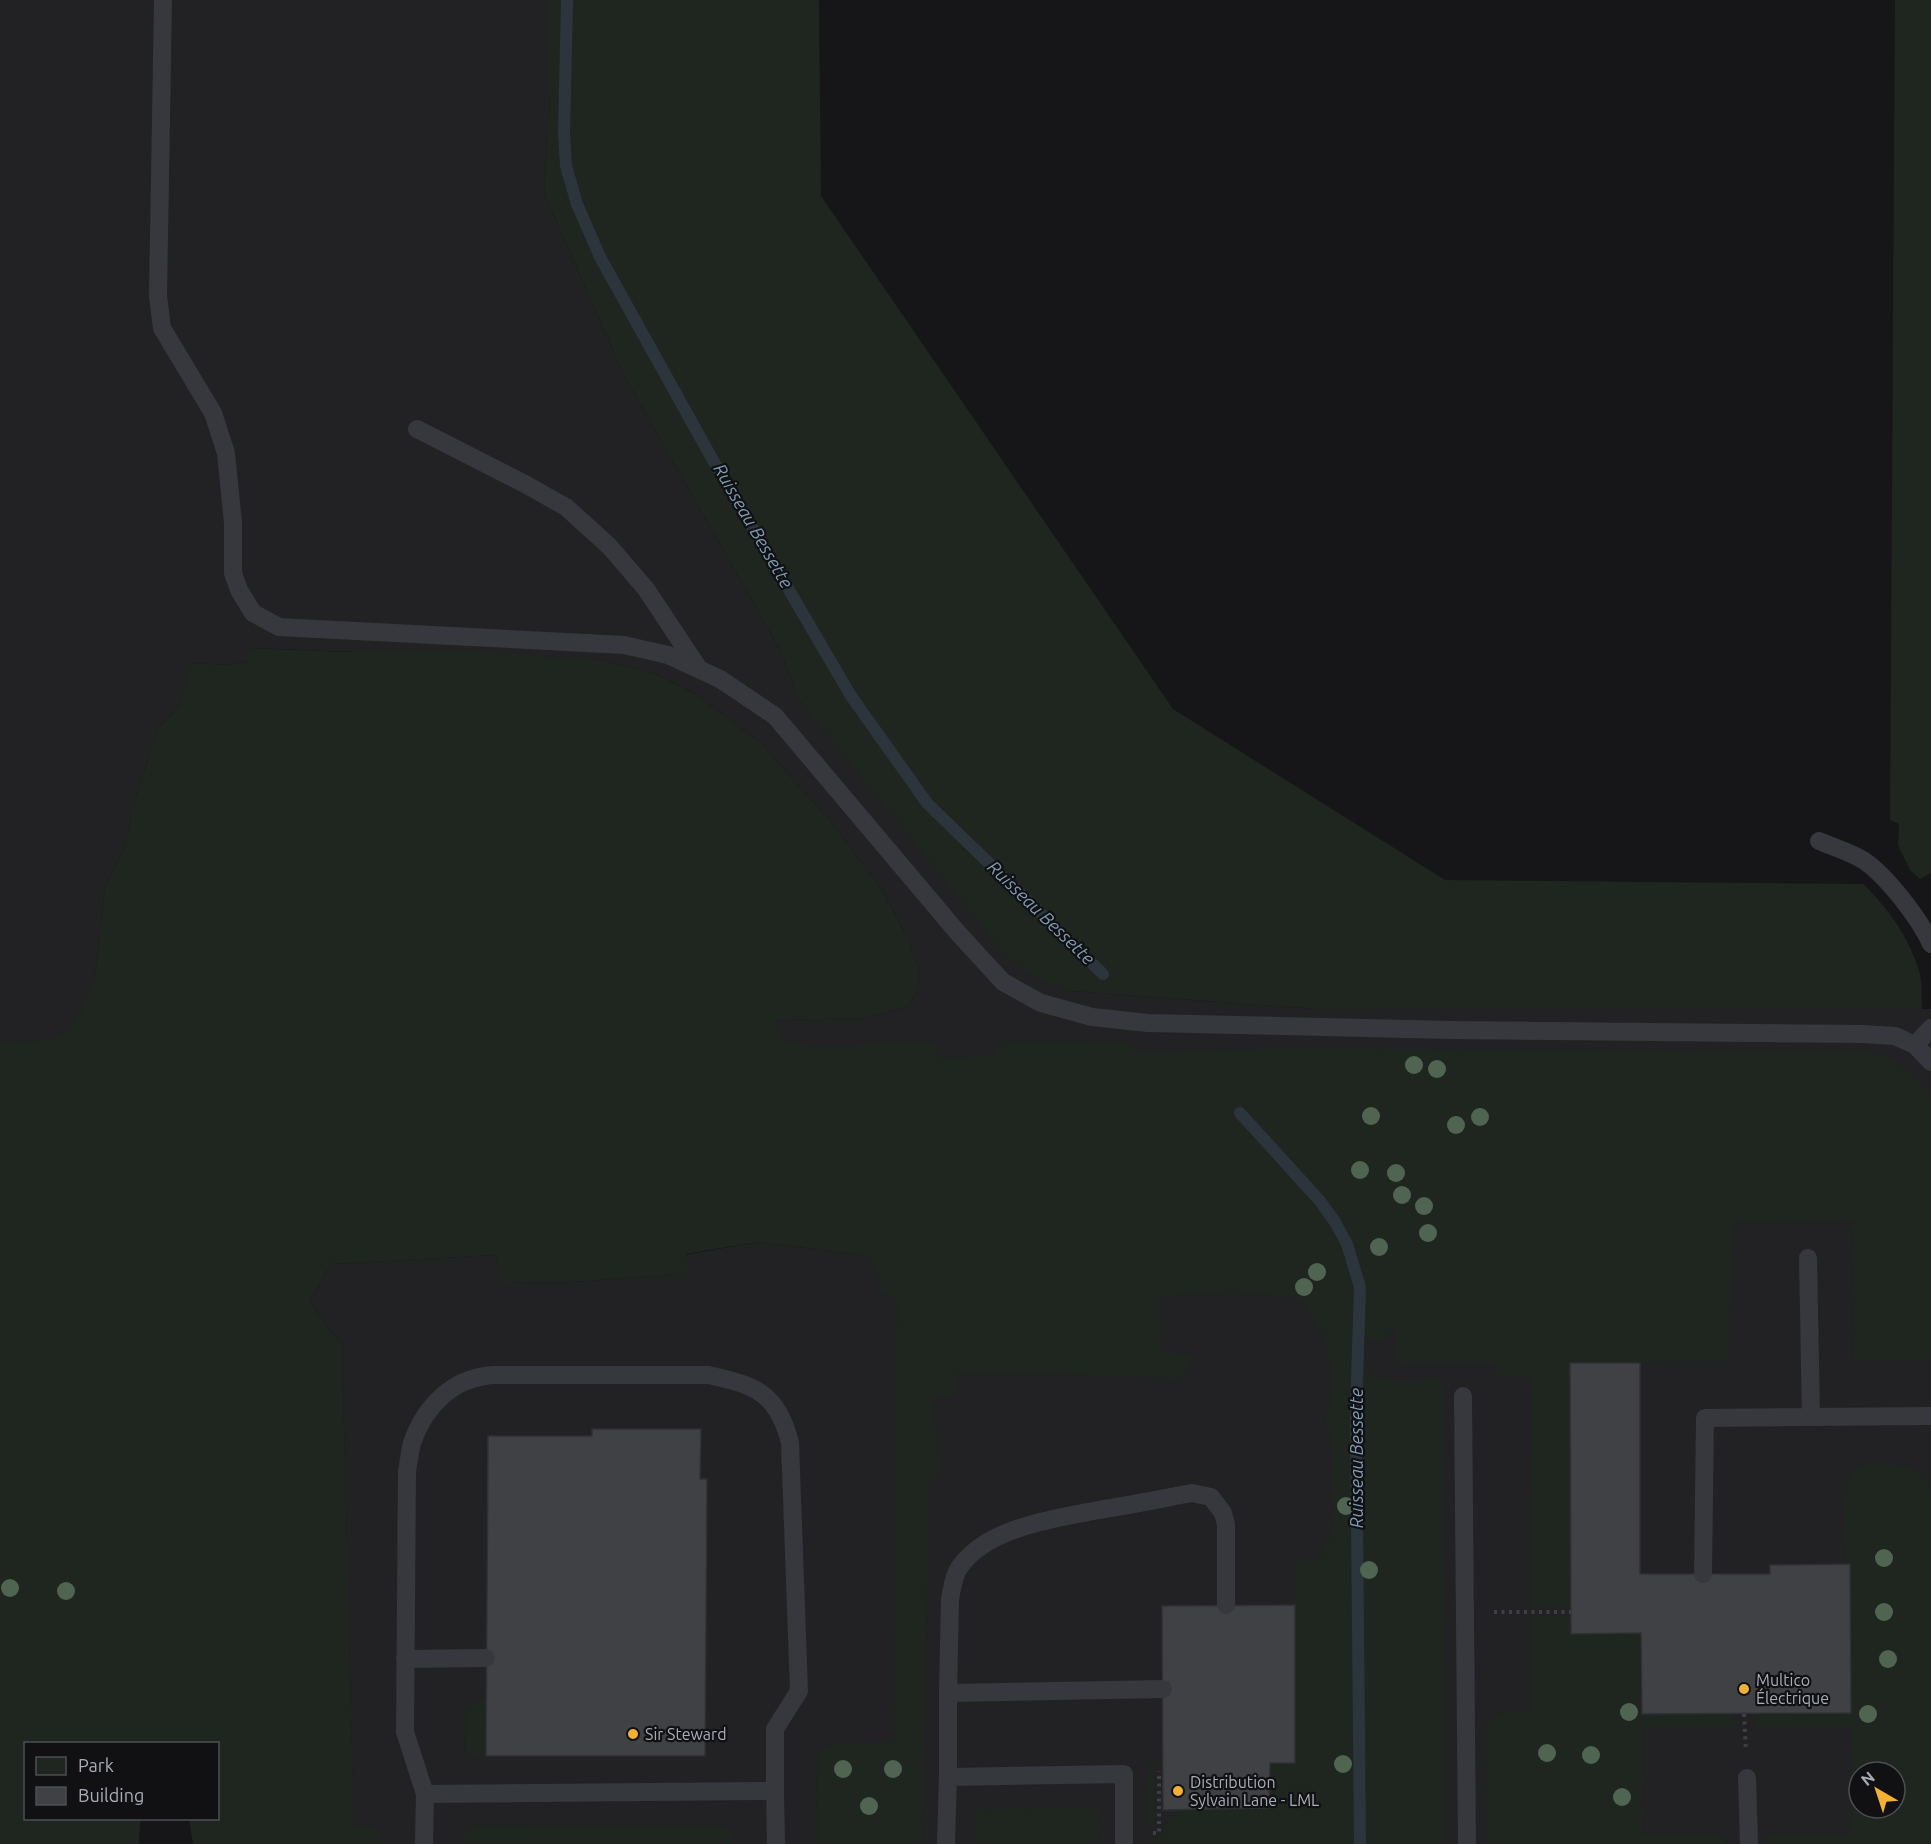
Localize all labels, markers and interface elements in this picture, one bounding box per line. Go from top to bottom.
water label: Ruisseau Bessette [710,460,798,591]
water label: Ruisseau Bessette [984,856,1099,968]
water label: Ruisseau Bessette [1346,1388,1366,1528]
place label: Multico Électrique [1756,1671,1829,1707]
marker: Multico Électrique [1737,1682,1751,1696]
place label: Sir Steward [645,1725,727,1743]
marker: Sir Steward [626,1727,640,1741]
legend [24,1742,219,1820]
text: Park [78,1755,114,1775]
north arrow [1847,1760,1907,1820]
text: N [1857,1768,1878,1789]
place label: Distribution Sylvain Lane - LML [1190,1773,1319,1809]
marker: Distribution Sylvain Lane - LML [1171,1784,1185,1798]
text: Building [78,1785,144,1805]

